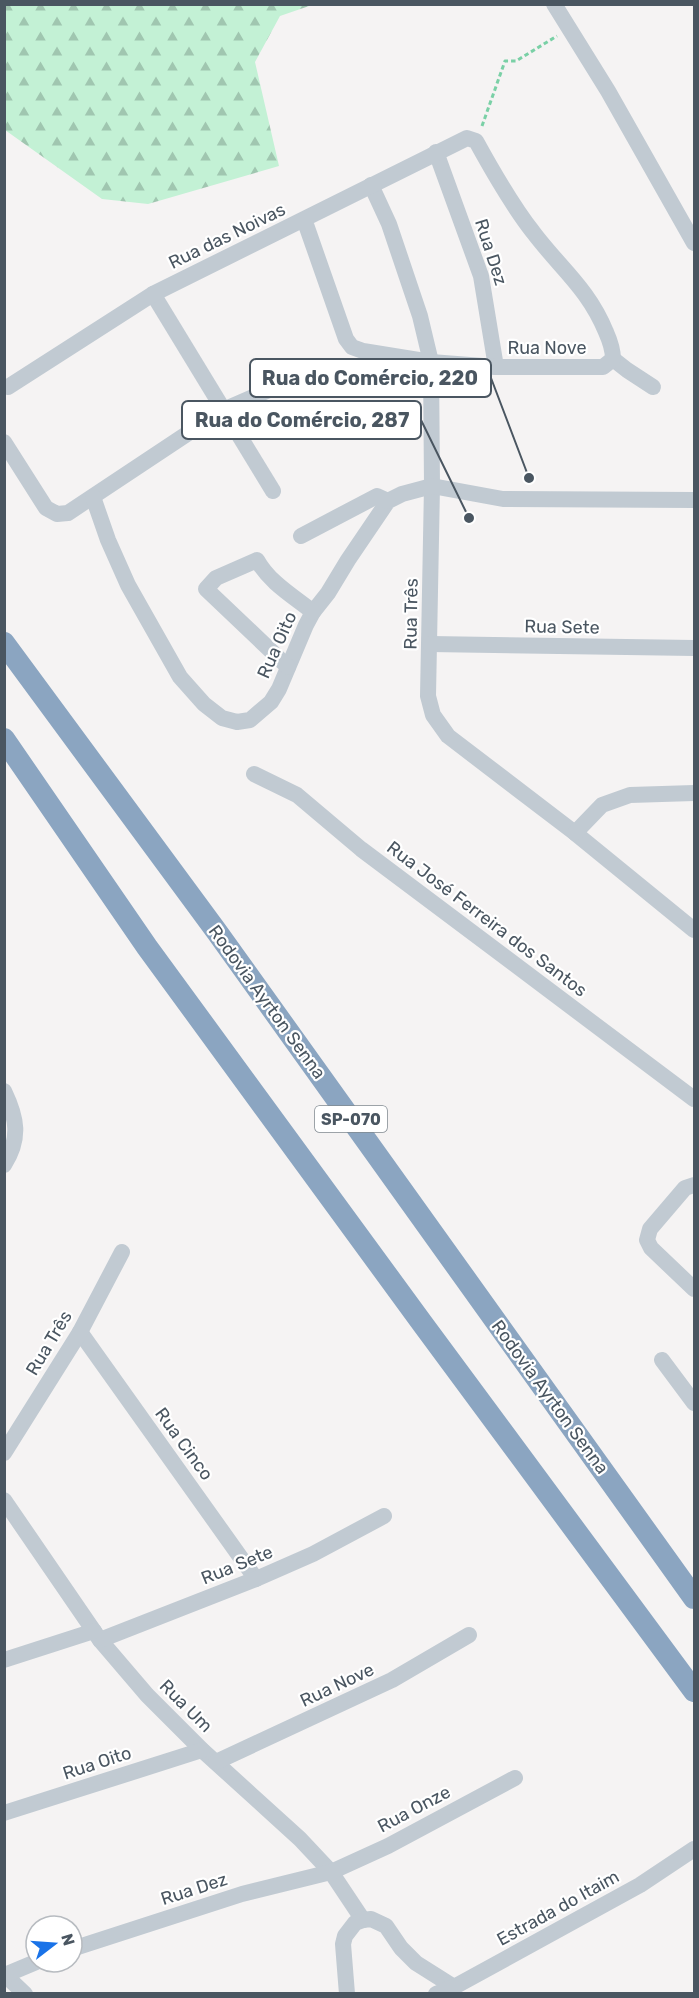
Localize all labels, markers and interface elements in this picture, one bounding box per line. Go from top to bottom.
street label: Rua das Noivas [165,198,289,274]
street label: Rua Dez [470,216,512,288]
street label: Rua Nove [507,337,587,359]
callout: Rua do Comércio, 220 [250,359,491,397]
text: Rua do Comércio, 220 [262,366,478,390]
callout: Rua do Comércio, 287 [182,401,421,439]
text: Rua do Comércio, 287 [195,408,409,432]
street label: Rua Três [399,578,423,650]
street label: Rua Oito [253,608,301,682]
street label: Rua Sete [524,615,600,639]
street label: Rua José Ferreira dos Santos [383,837,591,1001]
street label: Rodovia Ayrton Senna [204,921,330,1083]
road number: SP-070 [315,1106,387,1132]
street label: Rua Três [21,1307,77,1379]
street label: Rodovia Ayrton Senna [487,1316,613,1478]
street label: Rua Cinco [150,1403,218,1485]
street label: Rua Sete [198,1541,276,1589]
street label: Rua Nove [296,1658,378,1712]
street label: Rua Um [155,1675,217,1737]
street label: Rua Oito [60,1742,134,1784]
street label: Rua Onze [374,1781,454,1837]
street label: Estrada do Itaim [493,1865,623,1951]
street label: Rua Dez [158,1868,230,1910]
north arrow [24,1914,84,1974]
text: N [57,1931,79,1948]

